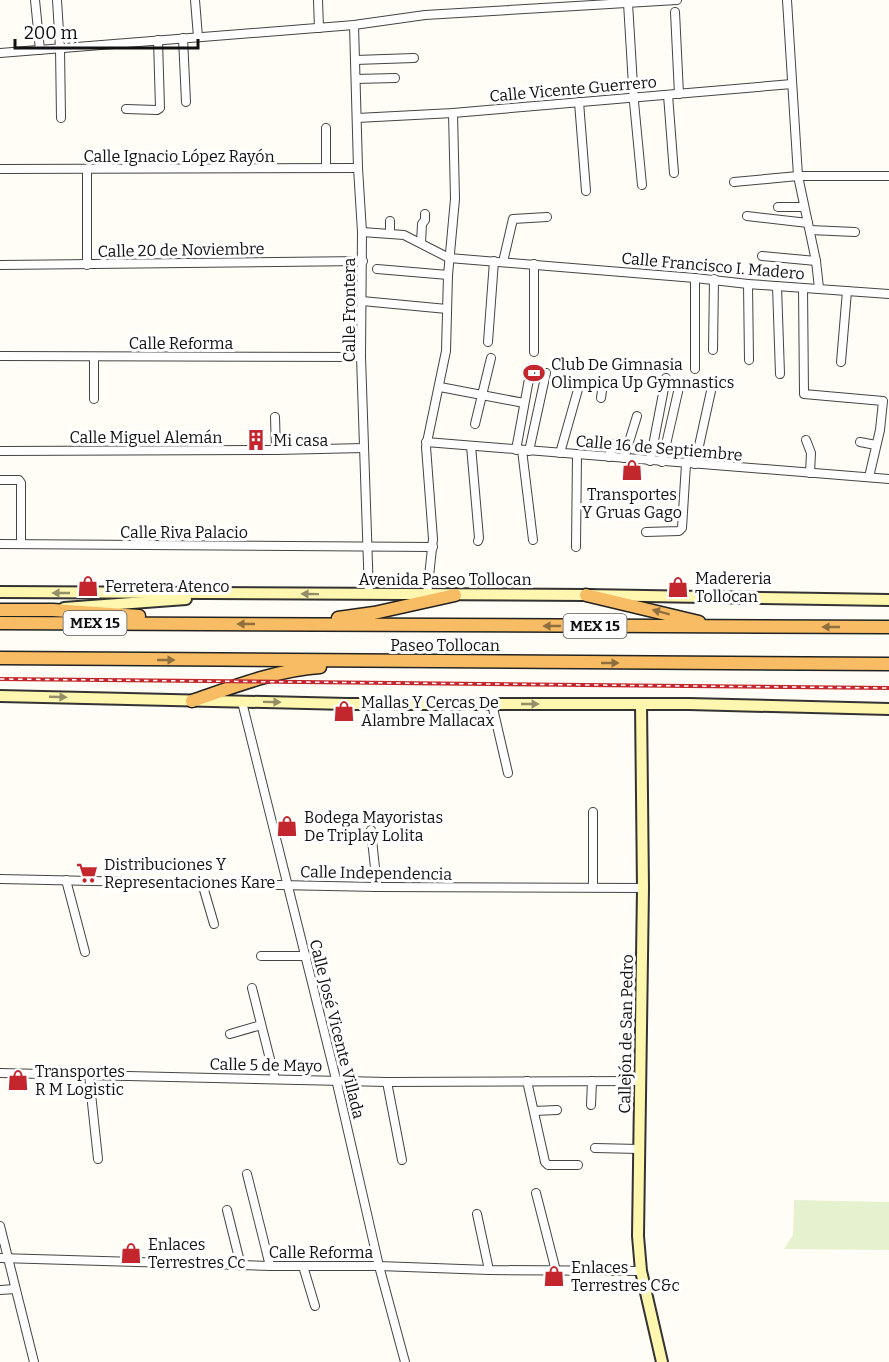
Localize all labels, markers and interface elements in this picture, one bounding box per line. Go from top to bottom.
scale bar [15,12,198,50]
text: 200 m [24,22,78,44]
street label: Calle Vicente Guerrero [489,72,657,106]
street label: Calle Ignacio López Rayón [83,147,275,166]
street label: Calle 20 de Noviembre [98,239,264,261]
street label: Calle Francisco I. Madero [621,249,805,283]
street label: Calle Frontera [340,258,359,362]
street label: Calle Reforma [129,334,233,353]
place label: Club De Gimnasia Olimpica Up Gymnastics [551,355,734,392]
sports icon: Club De Gimnasia Olimpica Up Gymnastics [522,361,546,385]
street label: Calle Miguel Alemán [69,428,223,447]
building icon: Mi casa [244,428,268,452]
place label: Mi casa [273,431,329,450]
street label: Calle 16 de Septiembre [575,431,743,465]
shop icon: Transportes Y Gruas Gago [620,458,644,482]
place label: Transportes Y Gruas Gago [582,485,682,522]
street label: Calle Riva Palacio [120,523,248,542]
place label: Madereria Tollocan [695,569,772,606]
street label: Avenida Paseo Tollocan [358,570,532,589]
shop icon: Ferretera Atenco [76,574,100,598]
shop icon: Madereria Tollocan [666,575,690,599]
place label: Ferretera Atenco [105,577,230,596]
one-way arrow [51,588,70,598]
one-way arrow [301,589,320,599]
one-way arrow [652,607,670,616]
road number: MEX 15 [64,611,127,635]
road number: MEX 15 [564,614,626,638]
one-way arrow [236,619,255,628]
one-way arrow [542,621,561,630]
one-way arrow [821,622,840,632]
street label: Paseo Tollocan [390,636,500,655]
one-way arrow [156,655,175,665]
one-way arrow [601,658,620,668]
one-way arrow [49,692,68,702]
place label: Mallas Y Cercas De Alambre Mallacax [361,693,499,730]
one-way arrow [262,697,281,707]
shop icon: Mallas Y Cercas De Alambre Mallacax [332,699,356,723]
one-way arrow [520,699,539,709]
place label: Bodega Mayoristas De Triplay Lolita [304,808,443,845]
shop icon: Bodega Mayoristas De Triplay Lolita [275,814,299,838]
place label: Distribuciones Y Representaciones Kare [104,855,275,892]
supermarket icon: Distribuciones Y Representaciones Kare [75,861,99,885]
street label: Calle Independencia [300,862,452,884]
street label: Calle José Vicente Villada [306,937,369,1121]
street label: Callejón de San Pedro [615,954,637,1114]
street label: Calle 5 de Mayo [209,1055,323,1075]
place label: Transportes R M Logistic [35,1062,125,1099]
shop icon: Transportes R M Logistic [6,1068,30,1092]
place label: Enlaces Terrestres Cc [148,1235,245,1272]
shop icon: Enlaces Terrestres Cc [119,1241,143,1265]
street label: Calle Reforma [269,1243,373,1262]
place label: Enlaces Terrestres C&c [571,1258,680,1295]
shop icon: Enlaces Terrestres C&c [542,1264,566,1288]

